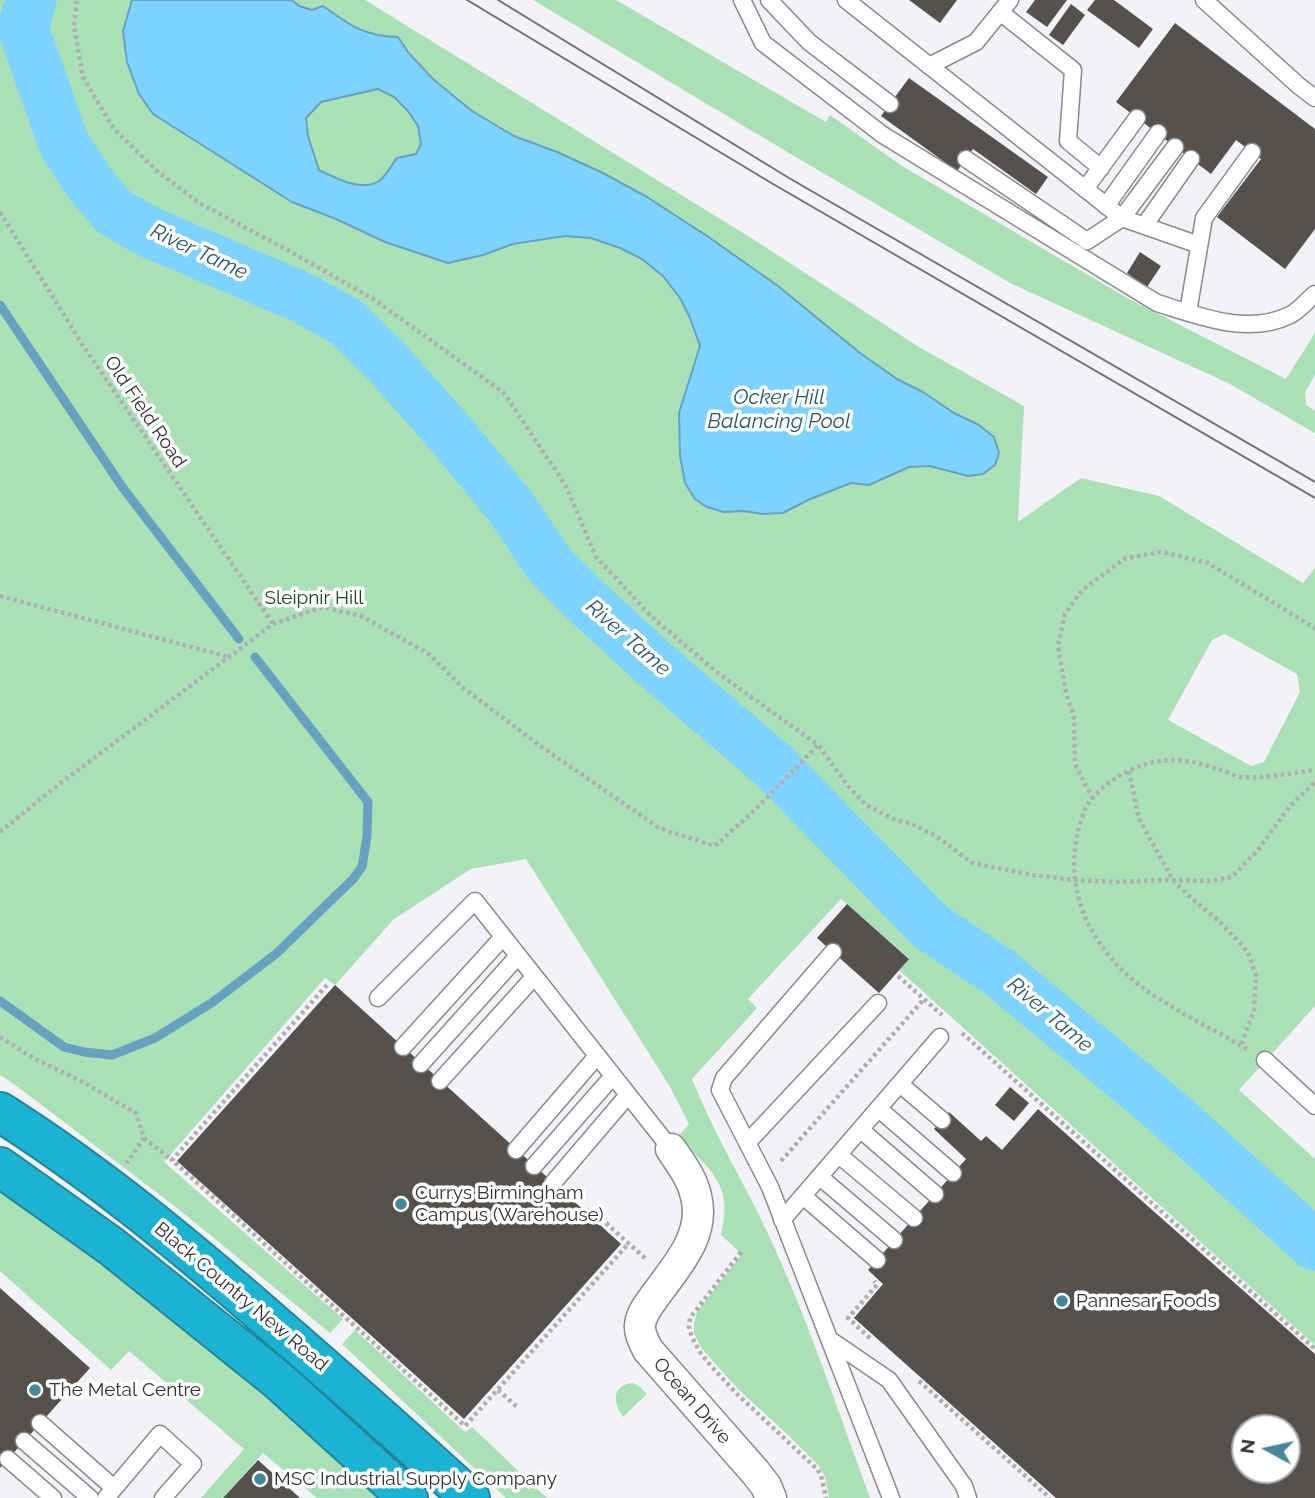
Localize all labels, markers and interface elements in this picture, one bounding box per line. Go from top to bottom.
water label: River Tame [147,219,251,285]
street label: Old Field Road [99,352,191,472]
water label: Ocker Hill Balancing Pool [708,385,850,435]
park label: Sleipnir Hill [265,587,363,609]
water label: River Tame [581,594,675,682]
water label: River Tame [1002,972,1098,1058]
place label: Currys Birmingham Campus (Warehouse) [415,1182,604,1226]
marker: Currys Birmingham Campus (Warehouse) [393,1196,409,1212]
street label: Black Country New Road [150,1218,332,1376]
place label: Pannesar Foods [1076,1290,1217,1312]
marker: Pannesar Foods [1054,1293,1070,1309]
street label: Ocean Drive [648,1353,736,1449]
place label: The Metal Centre [49,1379,201,1401]
marker: The Metal Centre [27,1382,43,1398]
north arrow [1231,1414,1301,1484]
text: N [1235,1438,1259,1455]
place label: MSC Industrial Supply Company [274,1468,557,1490]
marker: MSC Industrial Supply Company [252,1471,268,1487]

